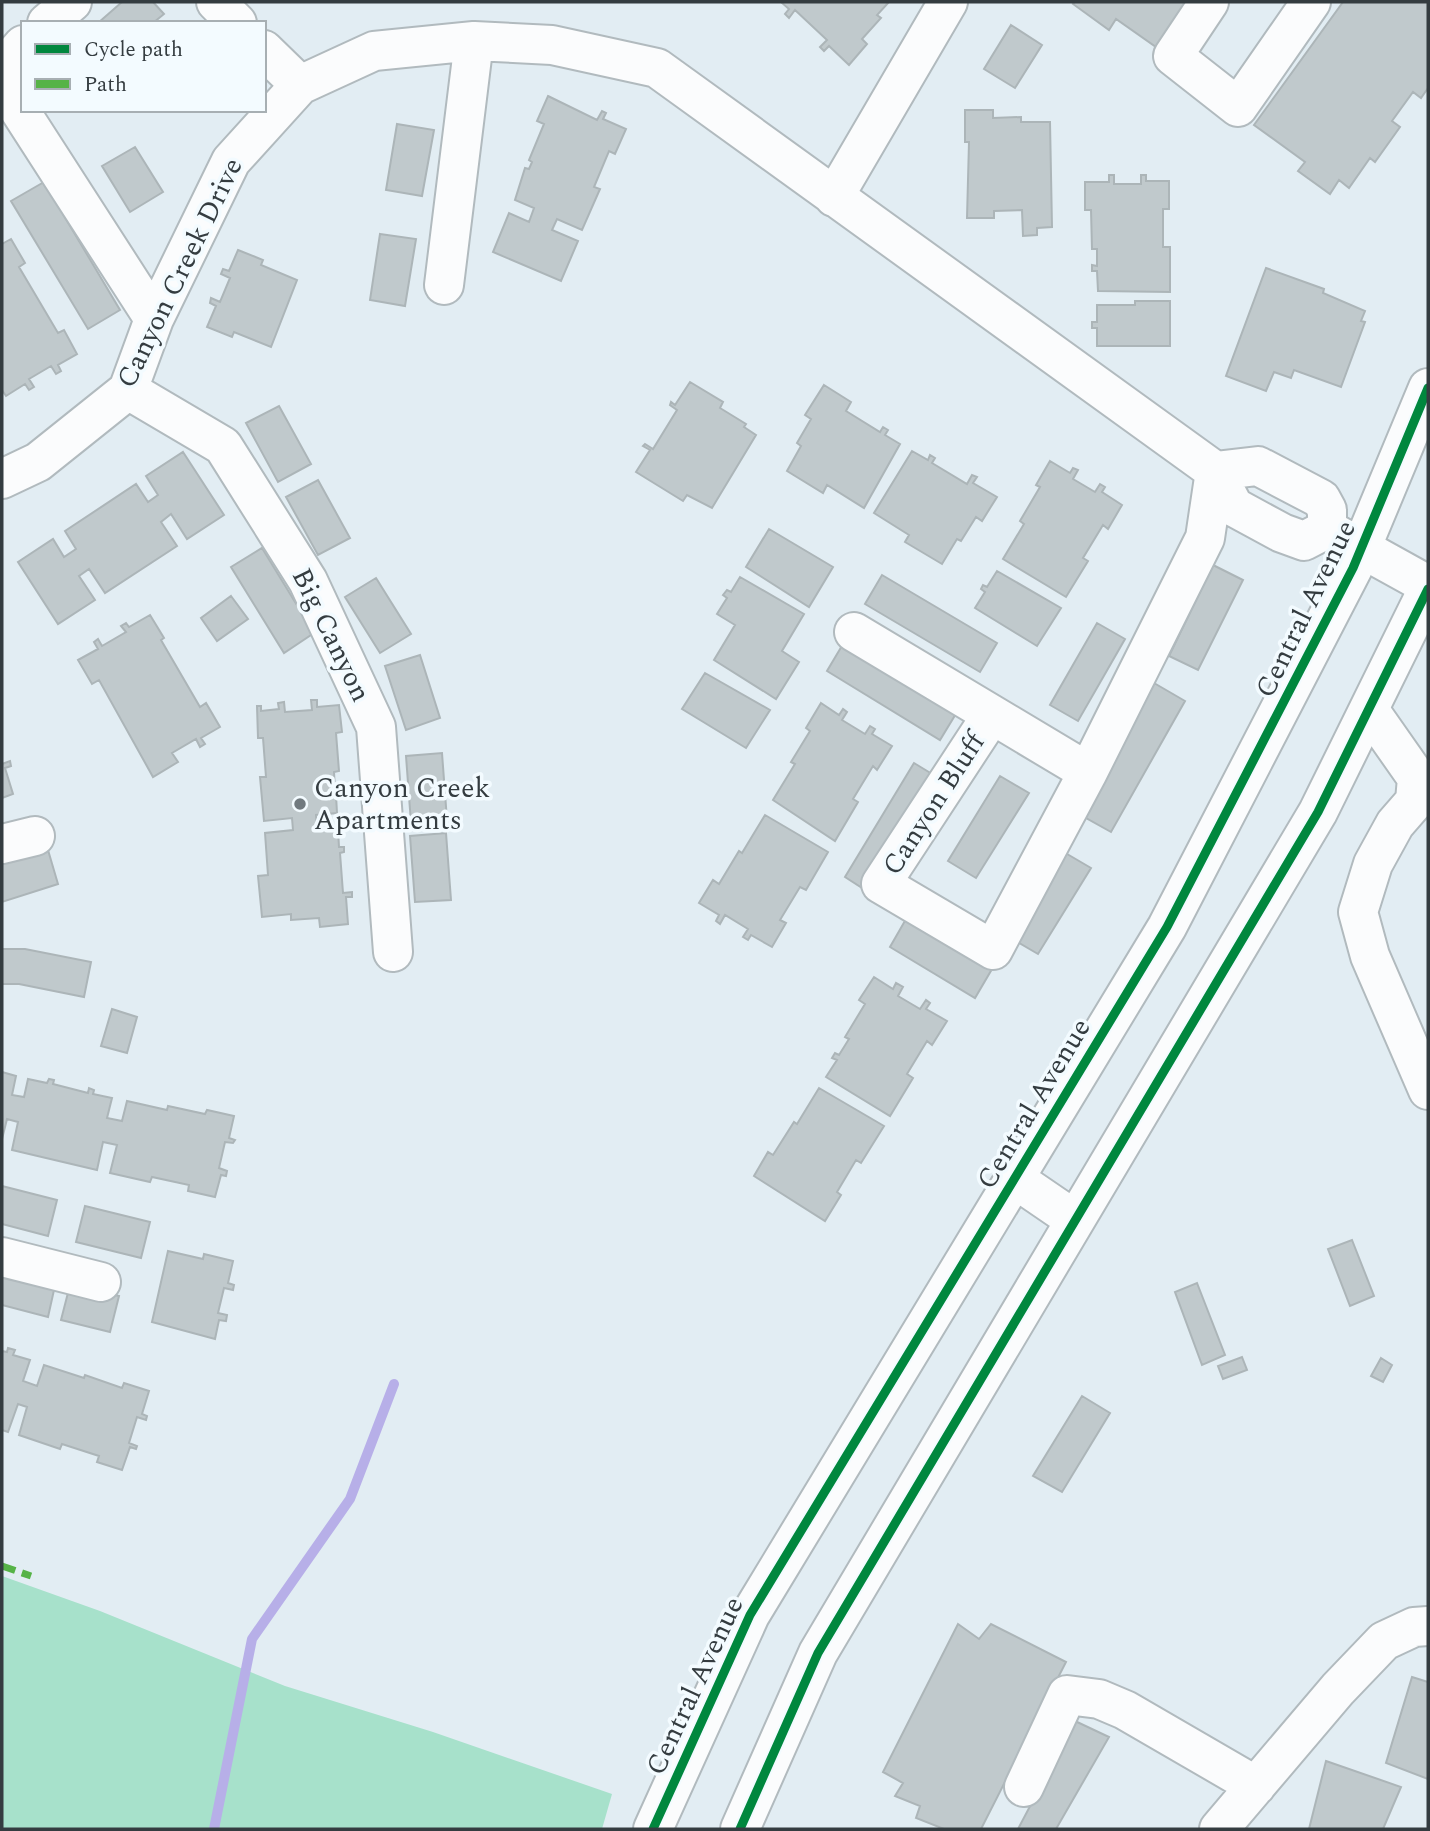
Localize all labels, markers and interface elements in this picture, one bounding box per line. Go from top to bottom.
legend [21,21,266,112]
text: Cycle path [84,34,183,66]
text: Path [84,69,127,101]
street label: Canyon Creek Drive [106,150,254,396]
street label: Central Avenue [1244,513,1368,705]
street label: Big Canyon [280,561,382,709]
street label: Canyon Bluff [872,722,997,884]
place label: Canyon Creek Apartments [314,767,490,842]
marker: Canyon Creek Apartments [292,796,308,812]
street label: Central Avenue [966,1010,1102,1198]
street label: Central Avenue [635,1589,755,1783]

